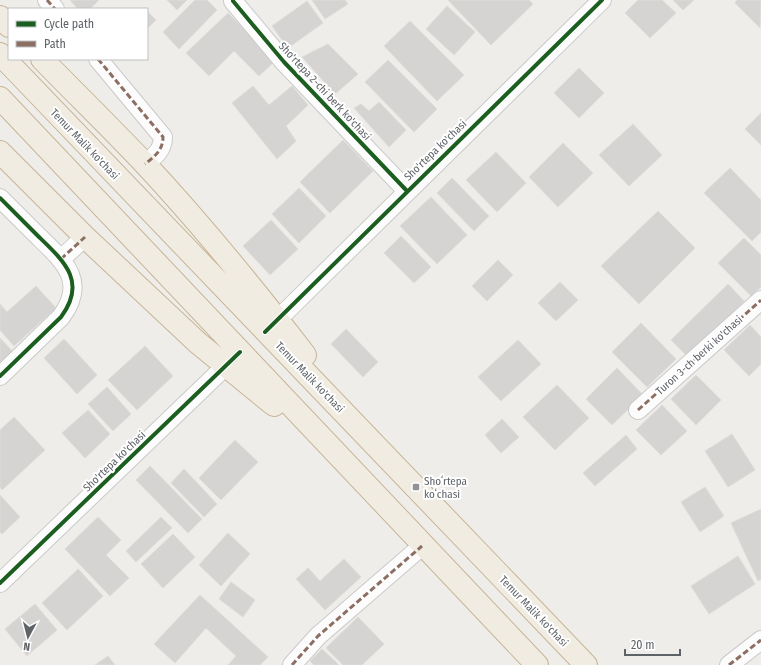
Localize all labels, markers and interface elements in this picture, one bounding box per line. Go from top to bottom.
legend [8,8,148,60]
text: Cycle path [44,17,94,31]
text: Path [44,37,66,51]
street label: Sho'rtepa 2-chi berk ko'chasi [276,40,374,143]
street label: Temur Malik ko'chasi [48,106,122,183]
street label: Sho'rtepa ko'chasi [401,117,469,183]
street label: Turon 3-ch berki ko'chasi [653,313,745,398]
street label: Temur Malik ko'chasi [273,339,347,416]
street label: Sho'rtepa ko'chasi [80,428,148,494]
place label: Shoʻrtepa koʻchasi [424,475,467,501]
marker: Shoʻrtepa koʻchasi [411,482,421,492]
street label: Temur Malik ko'chasi [497,573,571,650]
north arrow [8,617,48,657]
scale bar [625,631,680,657]
text: 20 m [631,638,655,652]
text: N [23,640,31,653]

